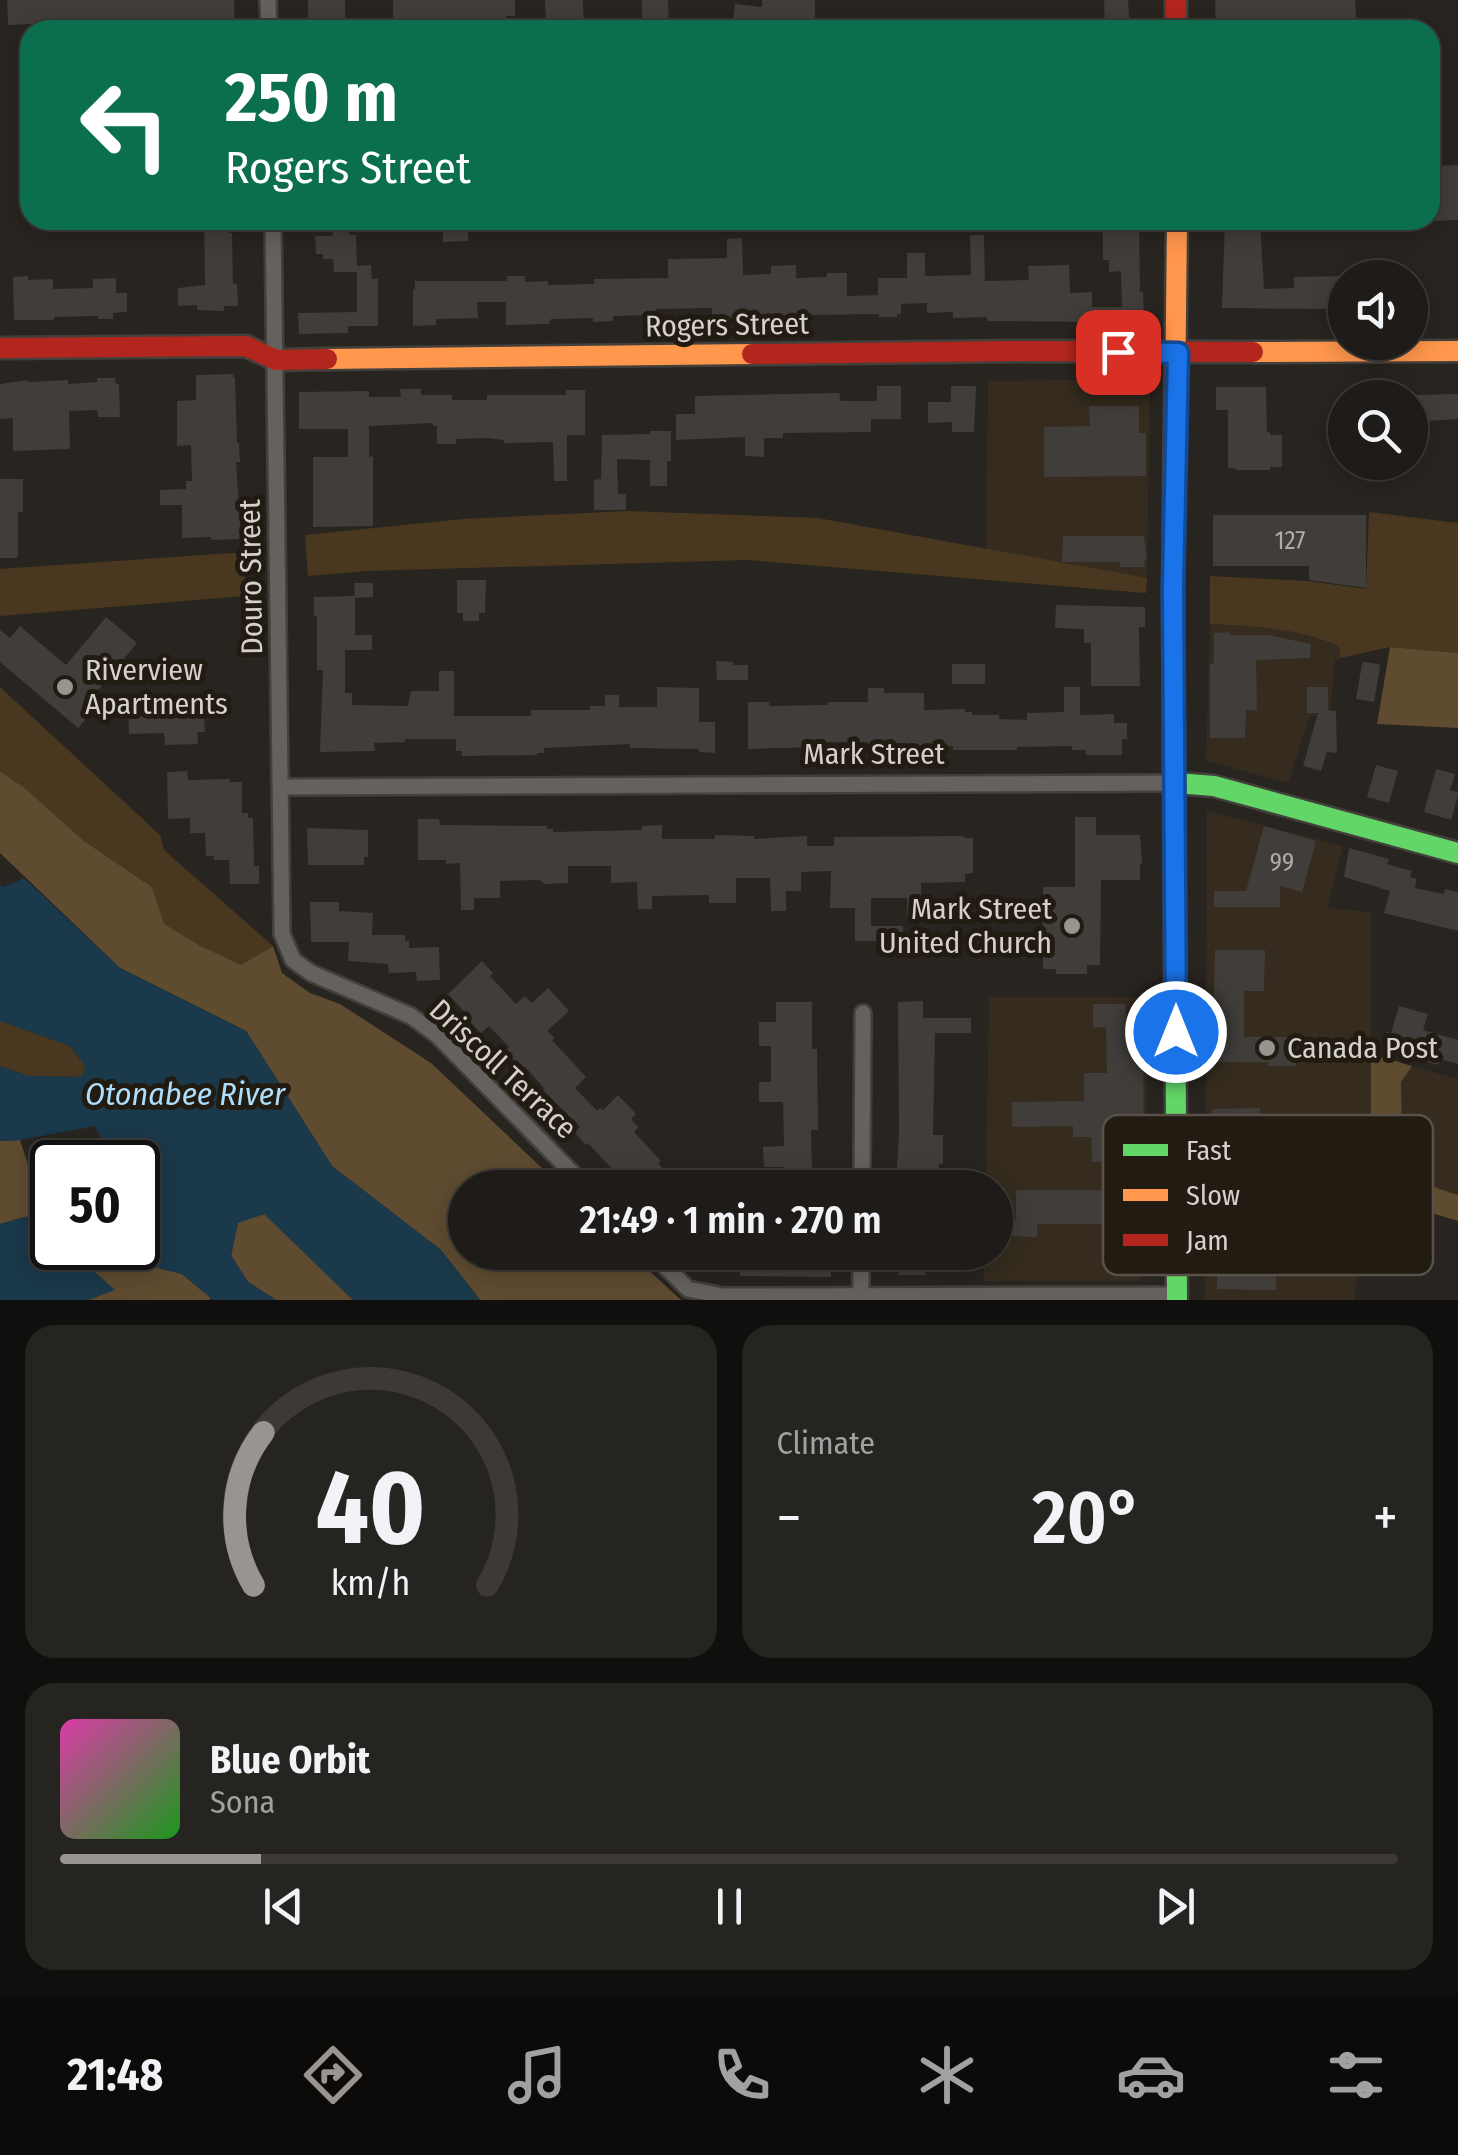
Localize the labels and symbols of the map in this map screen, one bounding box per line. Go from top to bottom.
street label: Rogers Street [645,306,809,344]
pin [1076,310,1161,395]
street label: Douro Street [232,499,270,655]
house number: 127 [1275,526,1305,556]
place label: Riverview Apartments [85,652,228,722]
marker: Riverview Apartments [54,676,76,698]
street label: Mark Street [803,736,945,772]
house number: 99 [1270,848,1294,878]
place label: Mark Street United Church [879,891,1052,961]
marker: Mark Street United Church [1061,915,1083,937]
position arrow [1124,980,1228,1084]
street label: Driscoll Terrace [422,992,584,1146]
place label: Canada Post [1287,1030,1438,1066]
marker: Canada Post [1256,1037,1278,1059]
water label: Otonabee River [85,1075,286,1113]
legend [1103,1115,1433,1275]
text: Fast [1186,1134,1232,1167]
speed limit sign: 50 [30,1140,160,1270]
text: Slow [1186,1179,1240,1212]
text: Jam [1186,1224,1229,1257]

